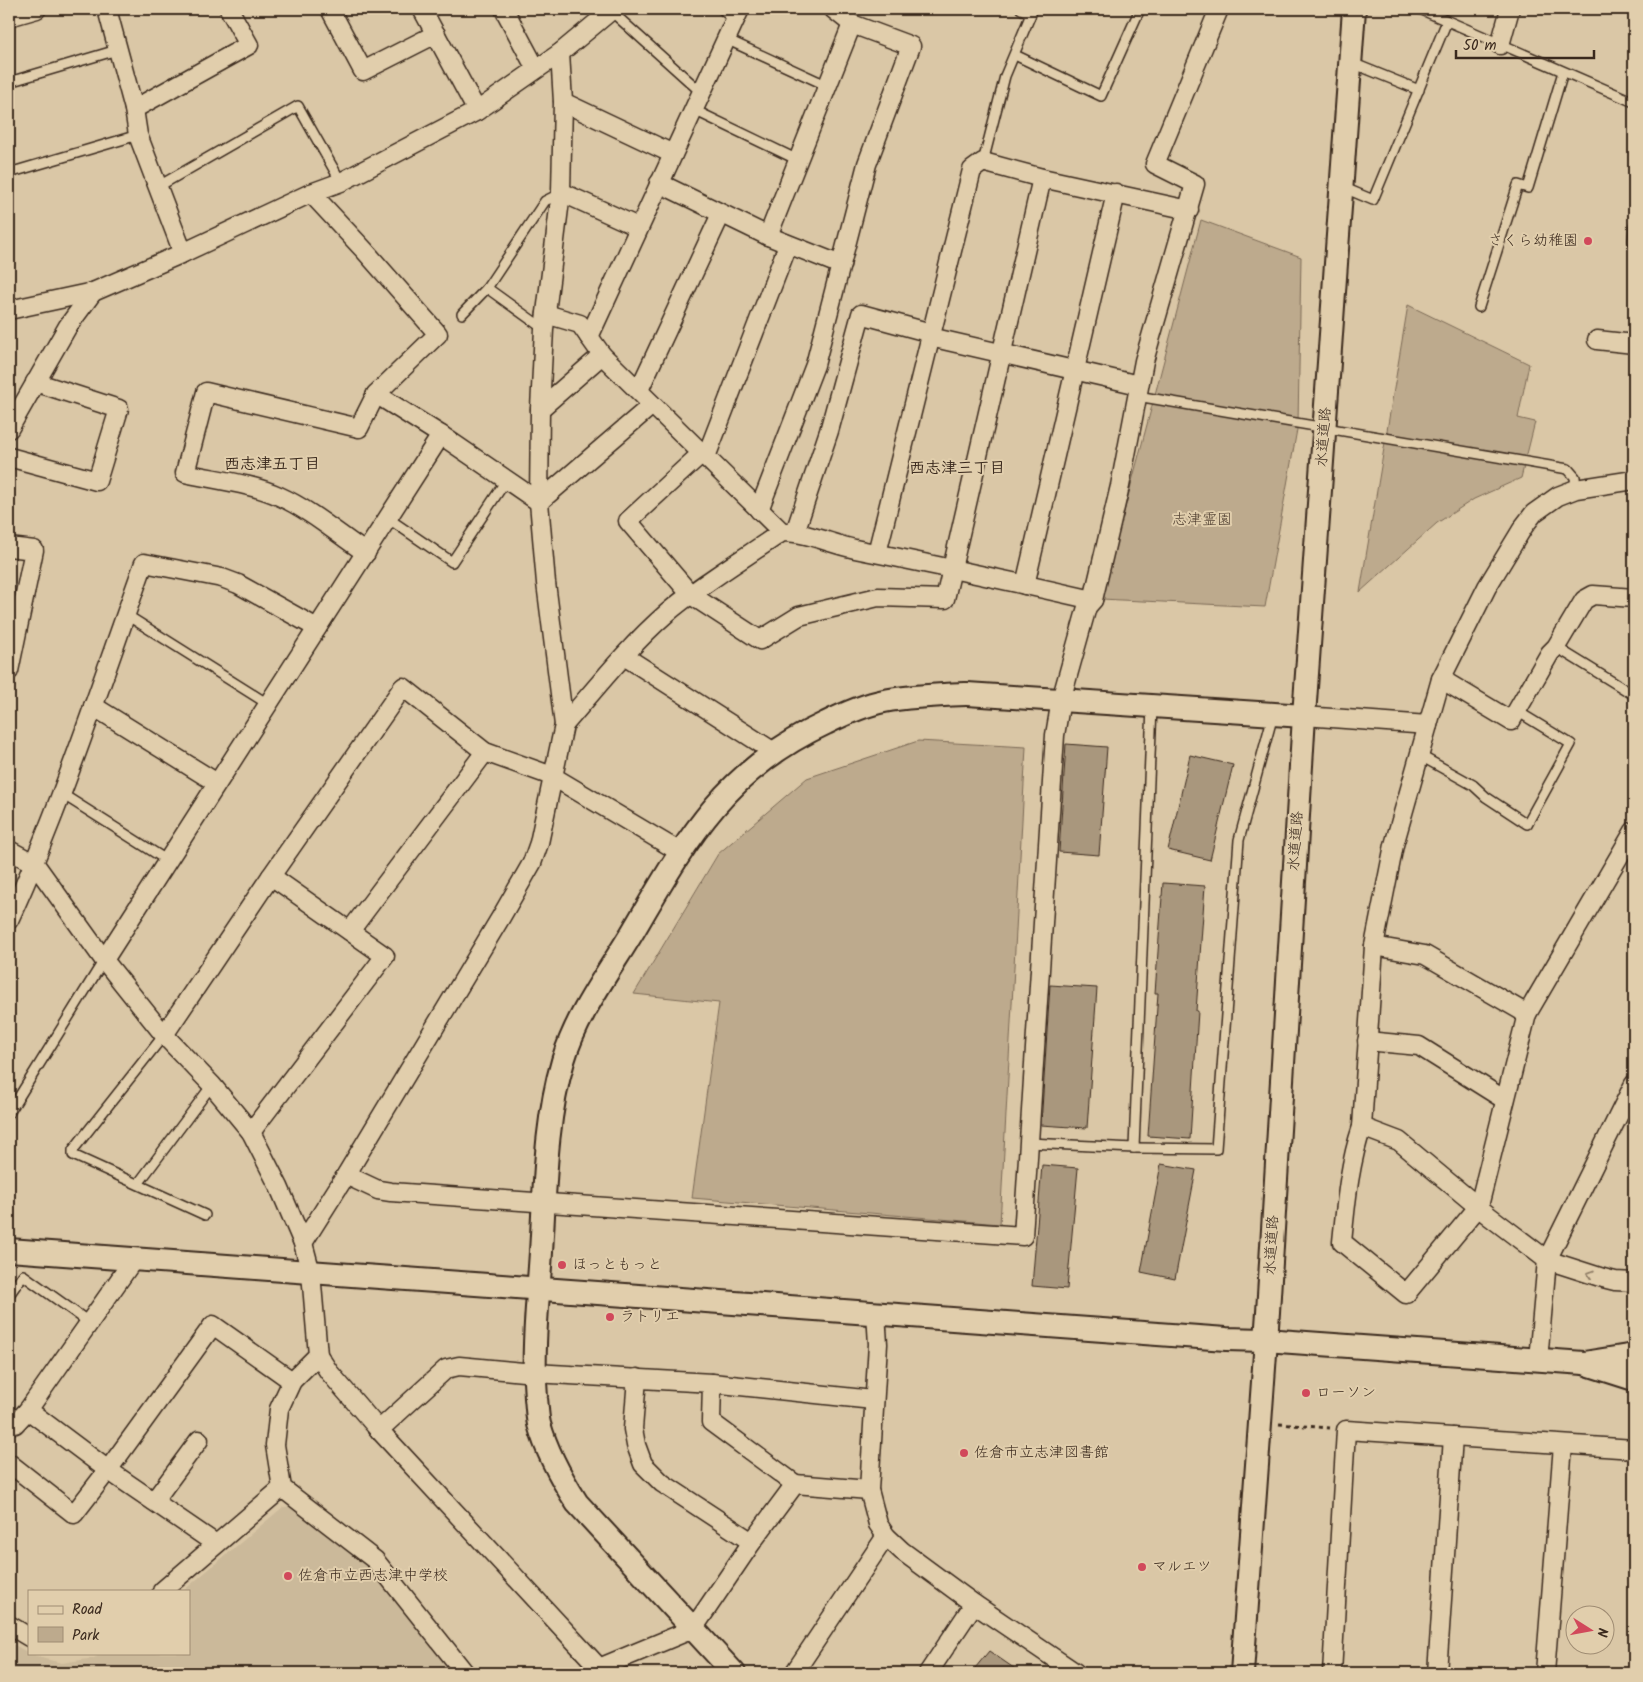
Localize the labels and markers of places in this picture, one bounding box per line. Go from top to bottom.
place label: さくら幼稚園 [1488,229,1578,253]
marker: さくら幼稚園 [1582,235,1594,247]
place label: ほっともっと [572,1253,662,1277]
marker: ほっともっと [556,1259,568,1271]
place label: ラトリエ [620,1305,680,1329]
marker: ラトリエ [604,1311,616,1323]
place label: ローソン [1316,1381,1376,1405]
marker: ローソン [1300,1387,1312,1399]
place label: 佐倉市立志津図書館 [974,1441,1109,1465]
marker: 佐倉市立志津図書館 [958,1447,970,1459]
place label: マルエツ [1152,1555,1212,1579]
marker: マルエツ [1136,1561,1148,1573]
place label: 佐倉市立西志津中学校 [298,1564,448,1588]
marker: 佐倉市立西志津中学校 [282,1570,294,1582]

